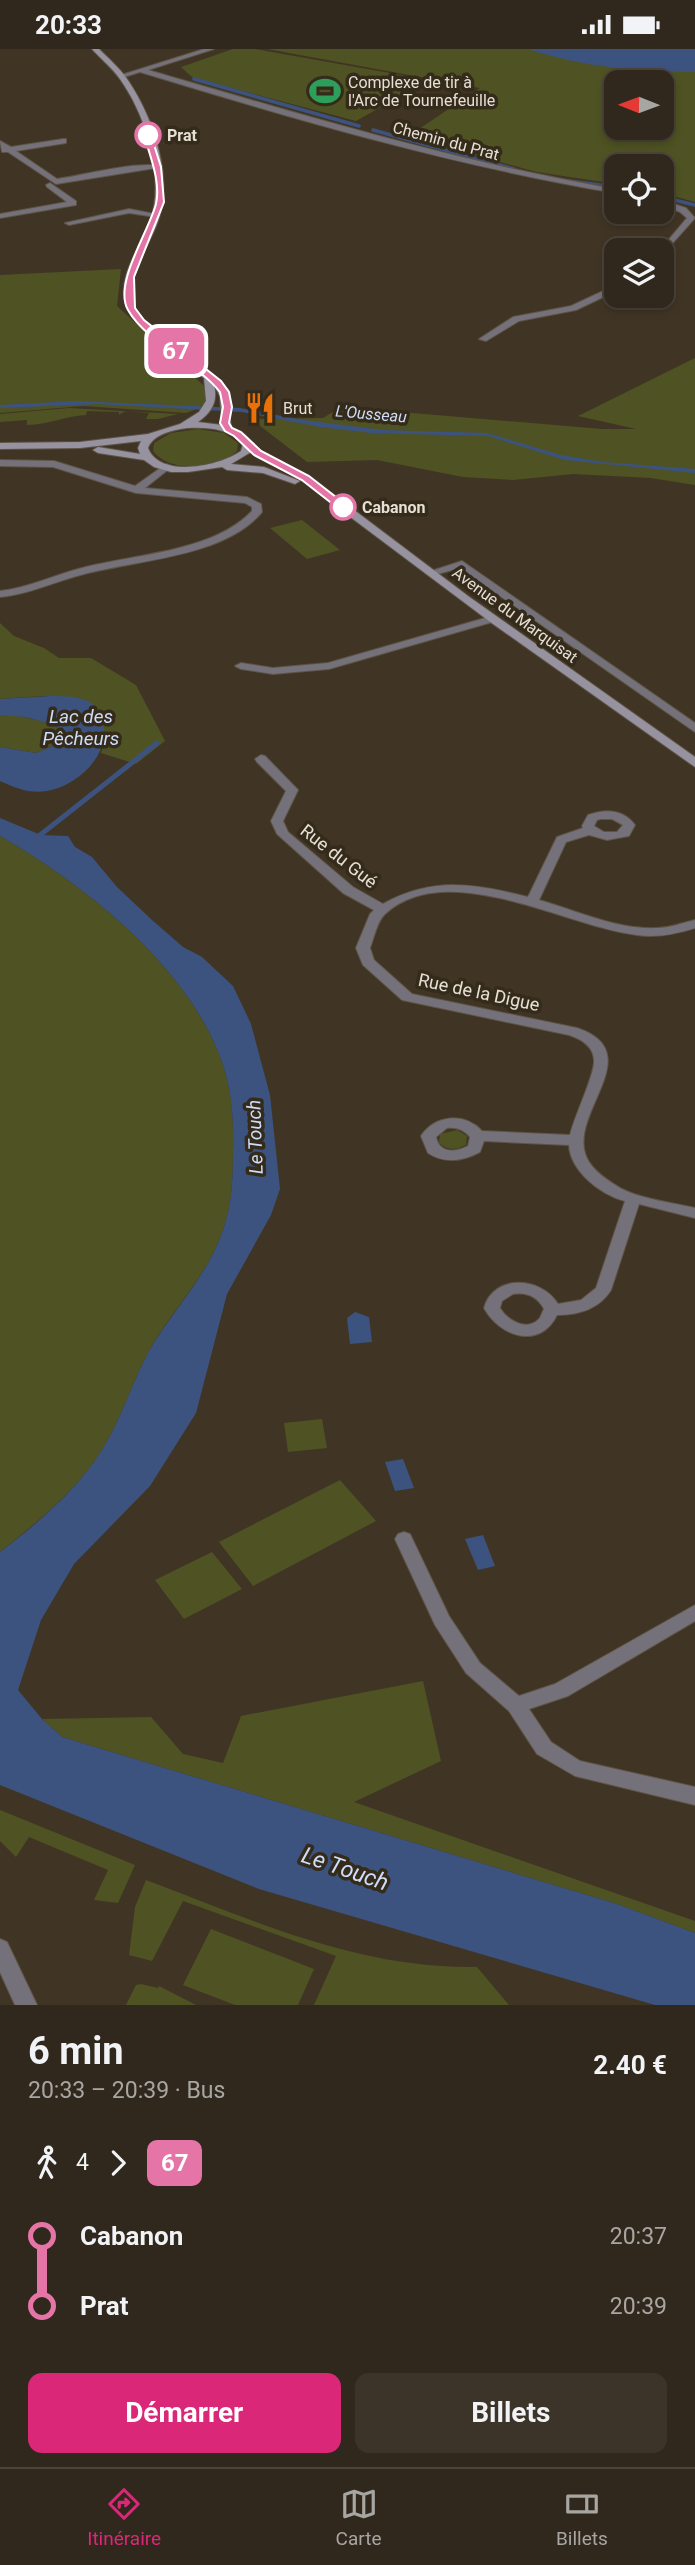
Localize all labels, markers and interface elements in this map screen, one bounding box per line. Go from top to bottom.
text: 20:33 [35,10,102,40]
north arrow [604,70,674,140]
map controls [604,70,674,308]
place label: Complexe de tir à l'Arc de Tournefeuille [348,73,495,110]
sports icon: Complexe de tir à l'Arc de Tournefeuille [308,74,342,108]
street label: Chemin du Prat [391,118,501,164]
marker: Prat [135,122,161,148]
place label: Prat [167,126,197,145]
button: locate [604,154,674,224]
button: layers [604,238,674,308]
line badge: 67 [144,328,208,374]
text: 67 [162,337,190,365]
restaurant icon: Brut [243,391,277,425]
place label: Brut [283,399,312,418]
water label: L'Ousseau [335,401,408,427]
marker: Cabanon [330,494,356,520]
place label: Cabanon [362,498,426,517]
street label: Avenue du Marquisat [449,563,581,667]
water label: Lac des Pêcheurs [43,705,119,750]
street label: Rue du Gué [297,820,381,892]
street label: Rue de la Digue [416,969,542,1015]
water label: Le Touch [242,1099,268,1175]
water label: Le Touch [298,1842,392,1896]
text: 6 min [28,2029,124,2073]
text: 2.40 € [593,2050,667,2080]
text: 20:33 – 20:39 · Bus [28,2077,225,2104]
icon: walk [28,2144,66,2182]
icon: forward [99,2144,137,2182]
text: 4 [76,2149,89,2176]
text: 67 [161,2149,188,2177]
text: Cabanon [80,2221,183,2251]
text: 20:37 [610,2223,667,2250]
text: Prat [80,2291,129,2321]
text: 20:39 [610,2293,667,2320]
button: Démarrer [28,2373,341,2453]
button: Billets [355,2373,667,2453]
tab: Itinéraire [87,2485,161,2550]
tab: Carte [336,2485,382,2550]
tab: Billets [556,2485,608,2550]

